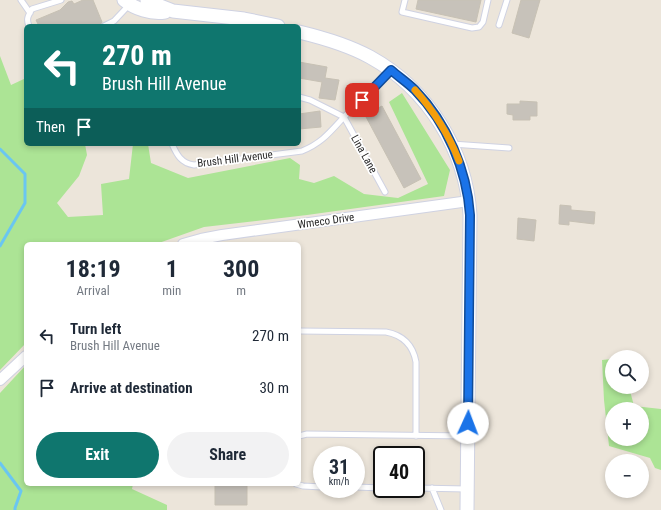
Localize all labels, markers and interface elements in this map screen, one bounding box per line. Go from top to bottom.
text: 270 m [102,39,172,72]
icon: left [36,40,88,92]
text: Brush Hill Avenue [102,73,227,94]
pin [345,83,379,117]
icon: arrive [351,89,373,111]
icon: arrive [73,116,95,138]
text: Then [36,118,65,136]
street label: Lina Lane [348,133,380,175]
street label: Brush Hill Avenue [196,148,274,170]
street label: Wmeco Drive [297,211,355,231]
text: 18:19 [66,255,121,283]
text: 1 [166,255,178,283]
text: 300 [223,255,259,283]
text: Arrival [77,283,110,298]
text: min [162,283,181,298]
text: m [236,283,246,298]
text: Turn left [70,320,121,338]
icon: left [36,325,58,347]
text: 270 m [252,327,289,345]
text: Brush Hill Avenue [70,338,160,353]
map controls [605,350,649,498]
button: search [605,350,649,394]
icon: arrive [36,377,58,399]
text: Arrive at destination [70,379,193,397]
text: 30 m [259,379,289,397]
position arrow [447,402,489,444]
button: + [605,402,649,446]
button: Exit [36,432,159,478]
button: Share [167,432,289,478]
speed limit sign: 40 [373,446,425,498]
button: − [605,454,649,498]
text: 31 [329,455,349,479]
text: km/h [329,476,349,487]

